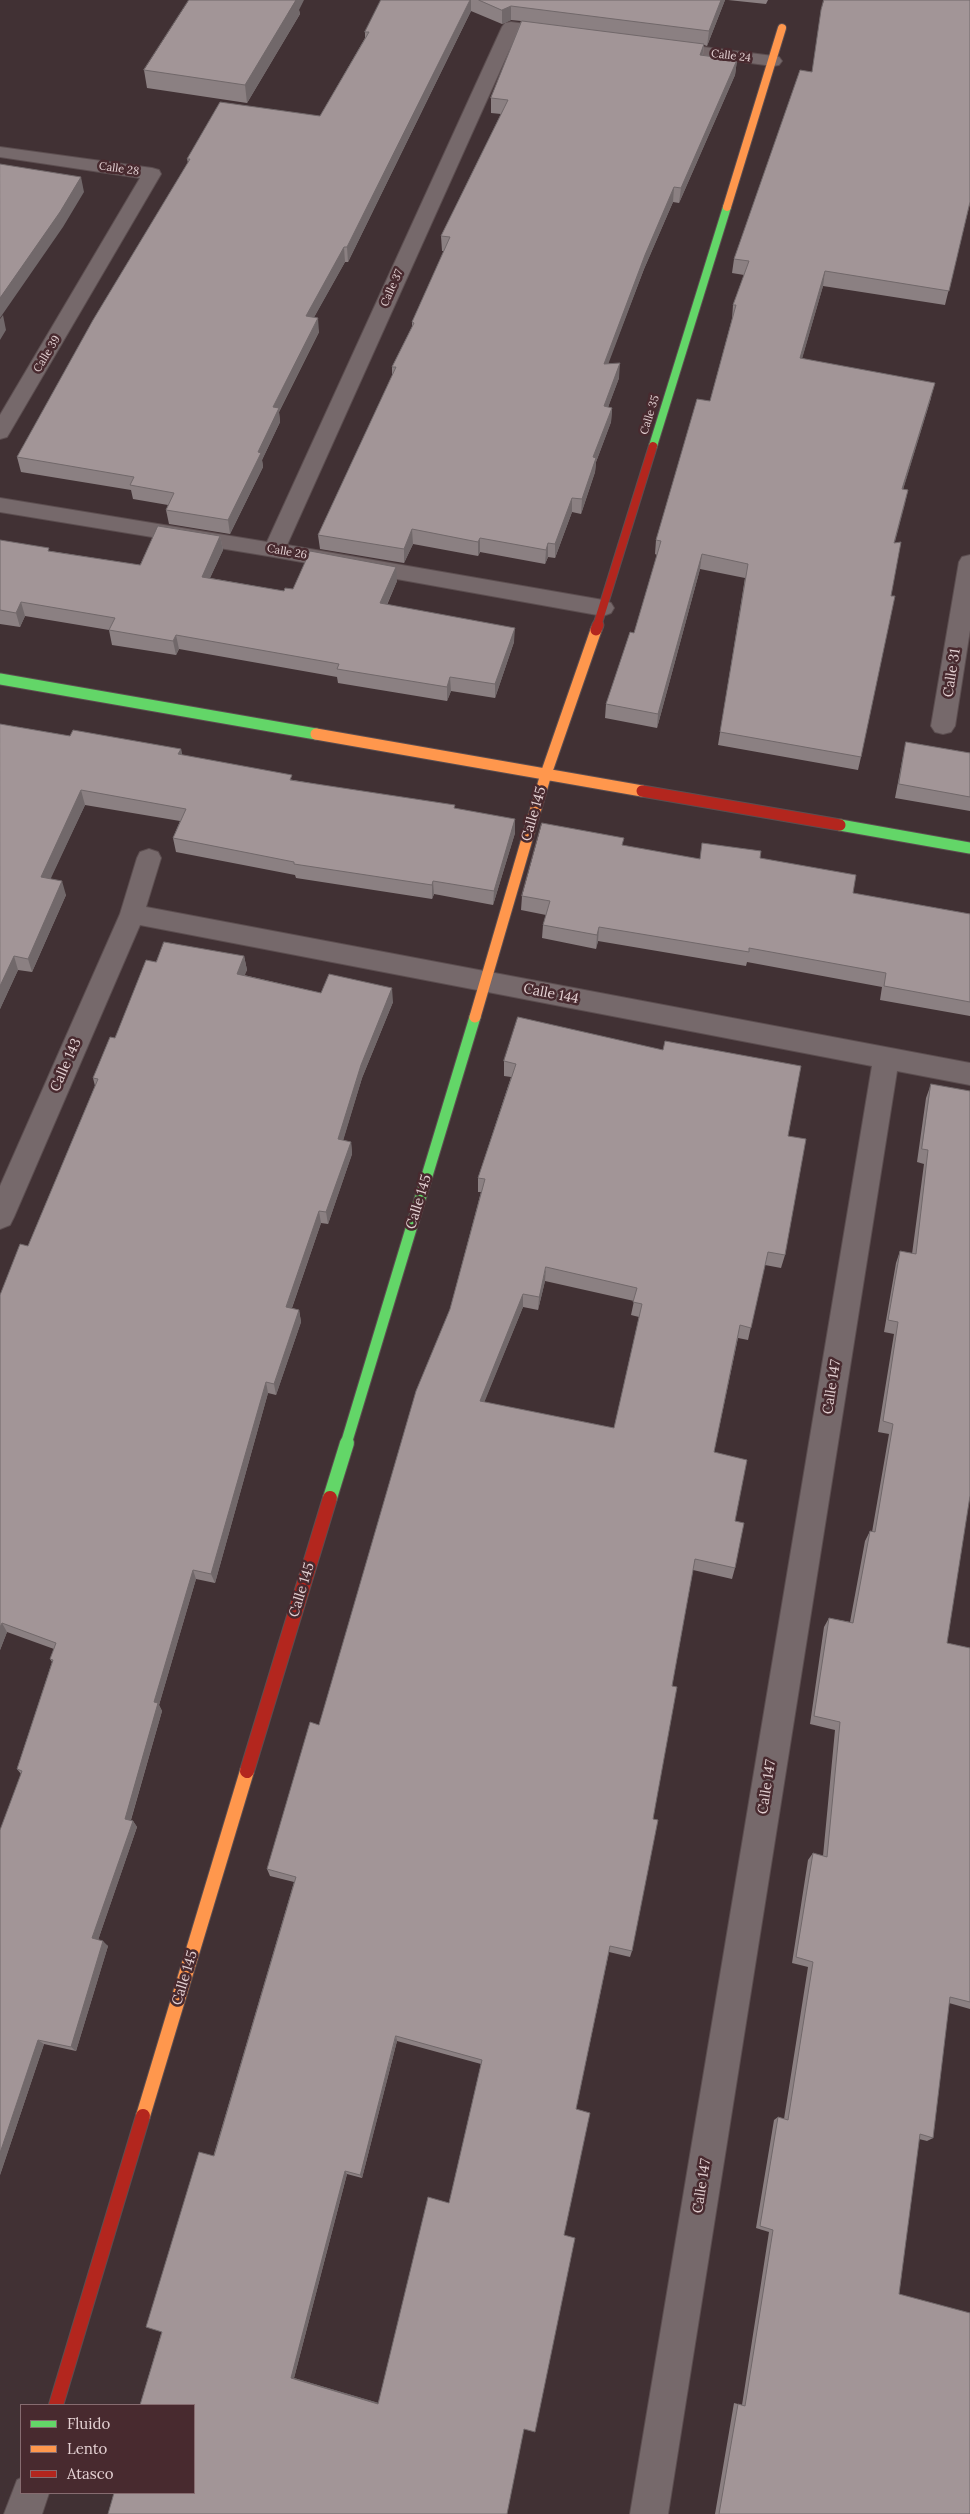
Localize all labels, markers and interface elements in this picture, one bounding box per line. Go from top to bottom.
street label: Calle 24 [710,47,752,65]
street label: Calle 28 [98,160,140,178]
street label: Calle 37 [378,267,406,309]
street label: Calle 39 [31,333,63,375]
street label: Calle 35 [638,394,662,436]
street label: Calle 26 [266,542,308,562]
street label: Calle 31 [940,648,964,698]
street label: Calle 145 [518,785,550,843]
street label: Calle 144 [522,980,580,1008]
street label: Calle 143 [47,1036,85,1094]
street label: Calle 145 [403,1173,435,1231]
street label: Calle 147 [819,1359,845,1415]
street label: Calle 145 [286,1561,318,1619]
street label: Calle 147 [754,1759,780,1815]
street label: Calle 145 [169,1949,201,2007]
street label: Calle 147 [689,2158,715,2214]
legend [20,2404,195,2494]
text: Fluido [67,2414,110,2433]
text: Lento [67,2439,107,2458]
text: Atasco [67,2464,113,2483]

